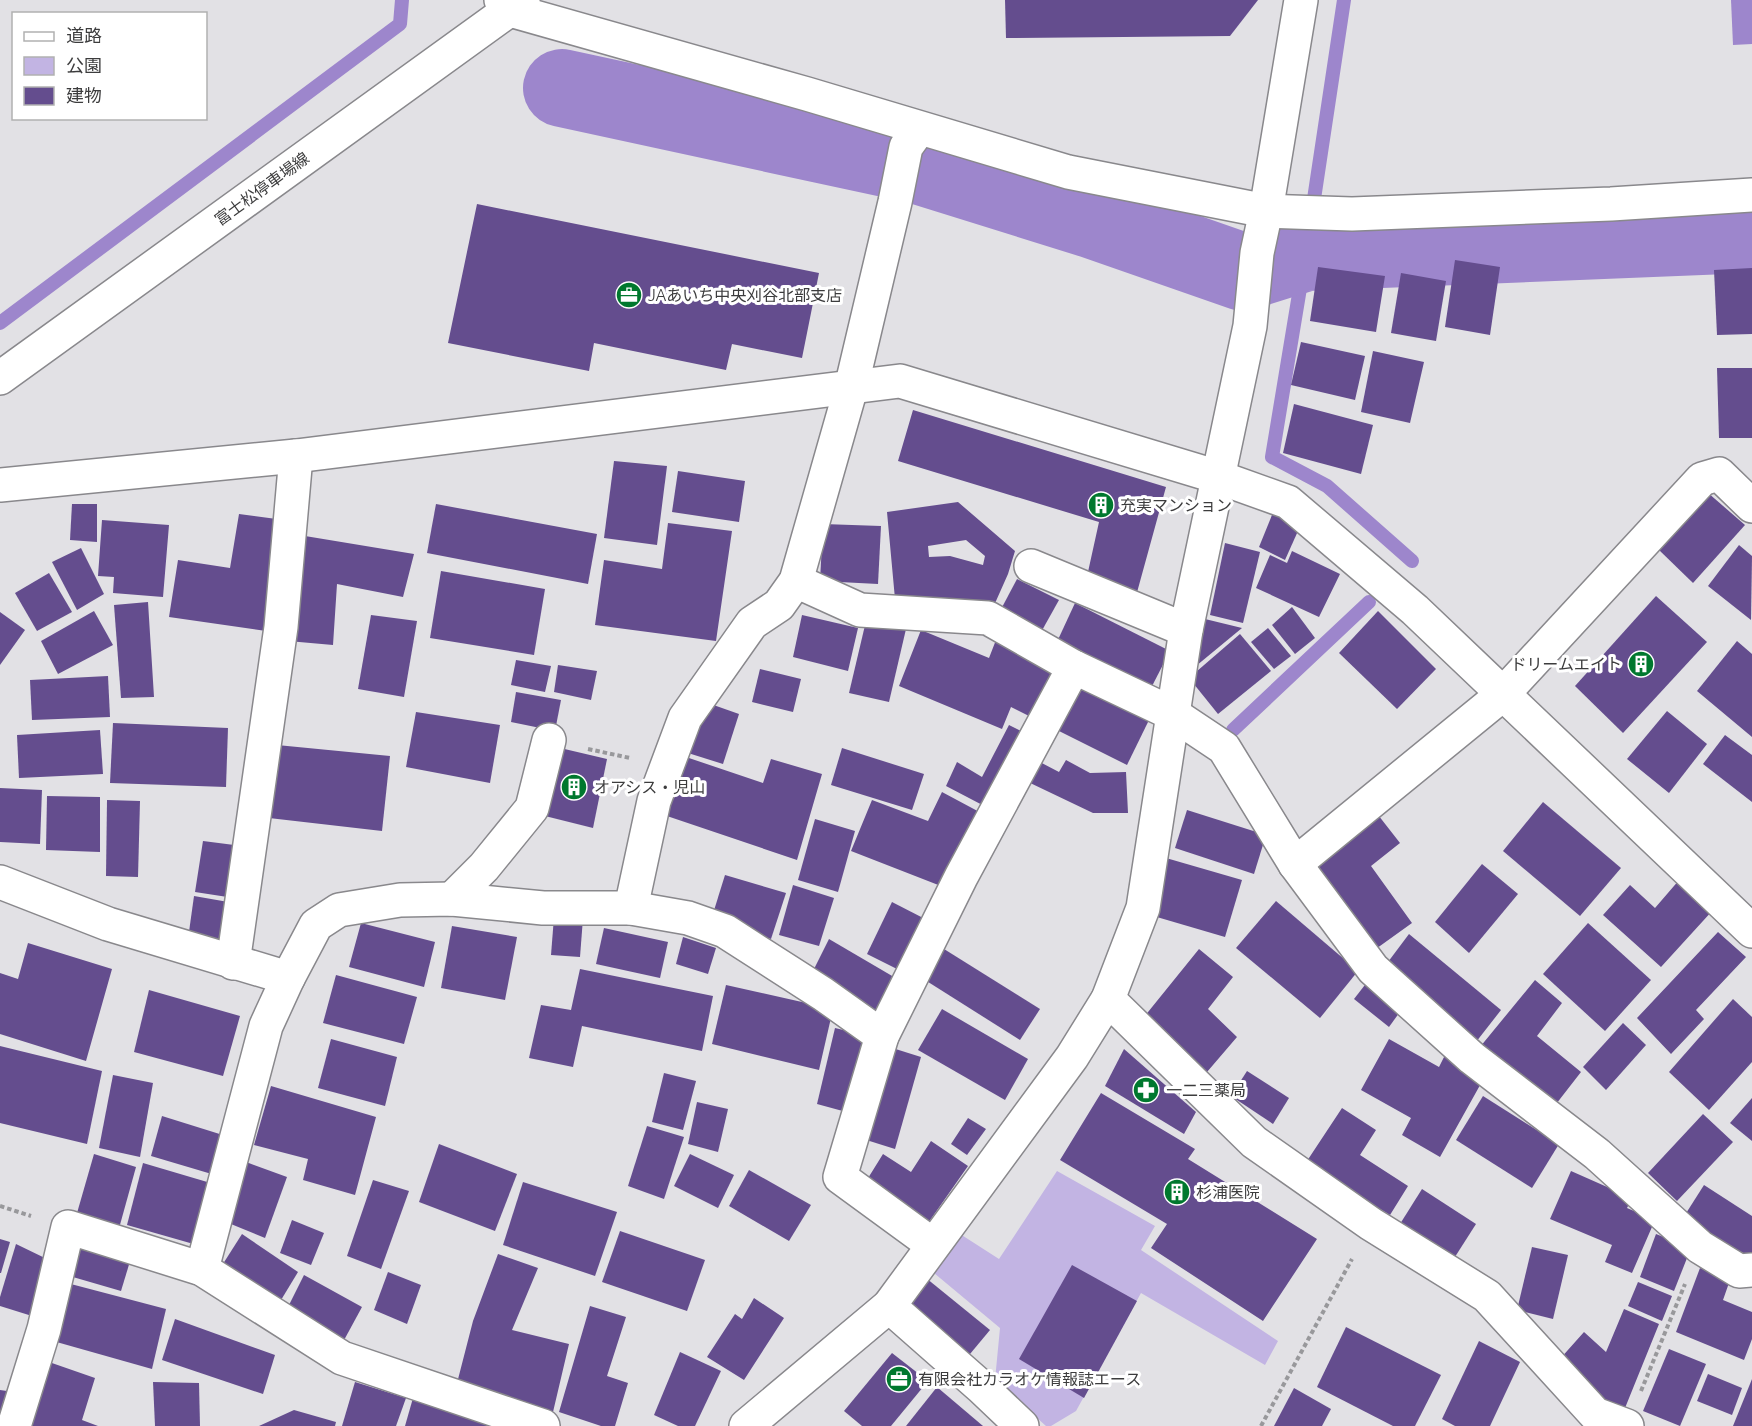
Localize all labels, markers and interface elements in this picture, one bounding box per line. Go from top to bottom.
legend [12,12,207,120]
text: 道路 [66,25,102,46]
text: 公園 [66,55,102,76]
text: 建物 [66,85,102,106]
street label: 富士松停車場線 [211,148,313,230]
office icon: JAあいち中央刈谷北部支店 [614,280,644,310]
place label: JAあいち中央刈谷北部支店 [648,286,842,305]
building icon: 充実マンション [1086,490,1116,520]
place label: 充実マンション [1120,496,1232,515]
building icon: ドリームエイト [1626,649,1656,679]
place label: ドリームエイト [1510,655,1622,674]
building icon: オアシス・児山 [559,772,589,802]
place label: オアシス・児山 [594,778,705,797]
pharmacy icon: 一二三薬局 [1131,1075,1161,1105]
place label: 一二三薬局 [1166,1081,1246,1100]
building icon: 杉浦医院 [1162,1177,1192,1207]
place label: 杉浦医院 [1196,1183,1260,1202]
office icon: 有限会社カラオケ情報誌エース [884,1364,914,1394]
place label: 有限会社カラオケ情報誌エース [918,1370,1141,1389]

